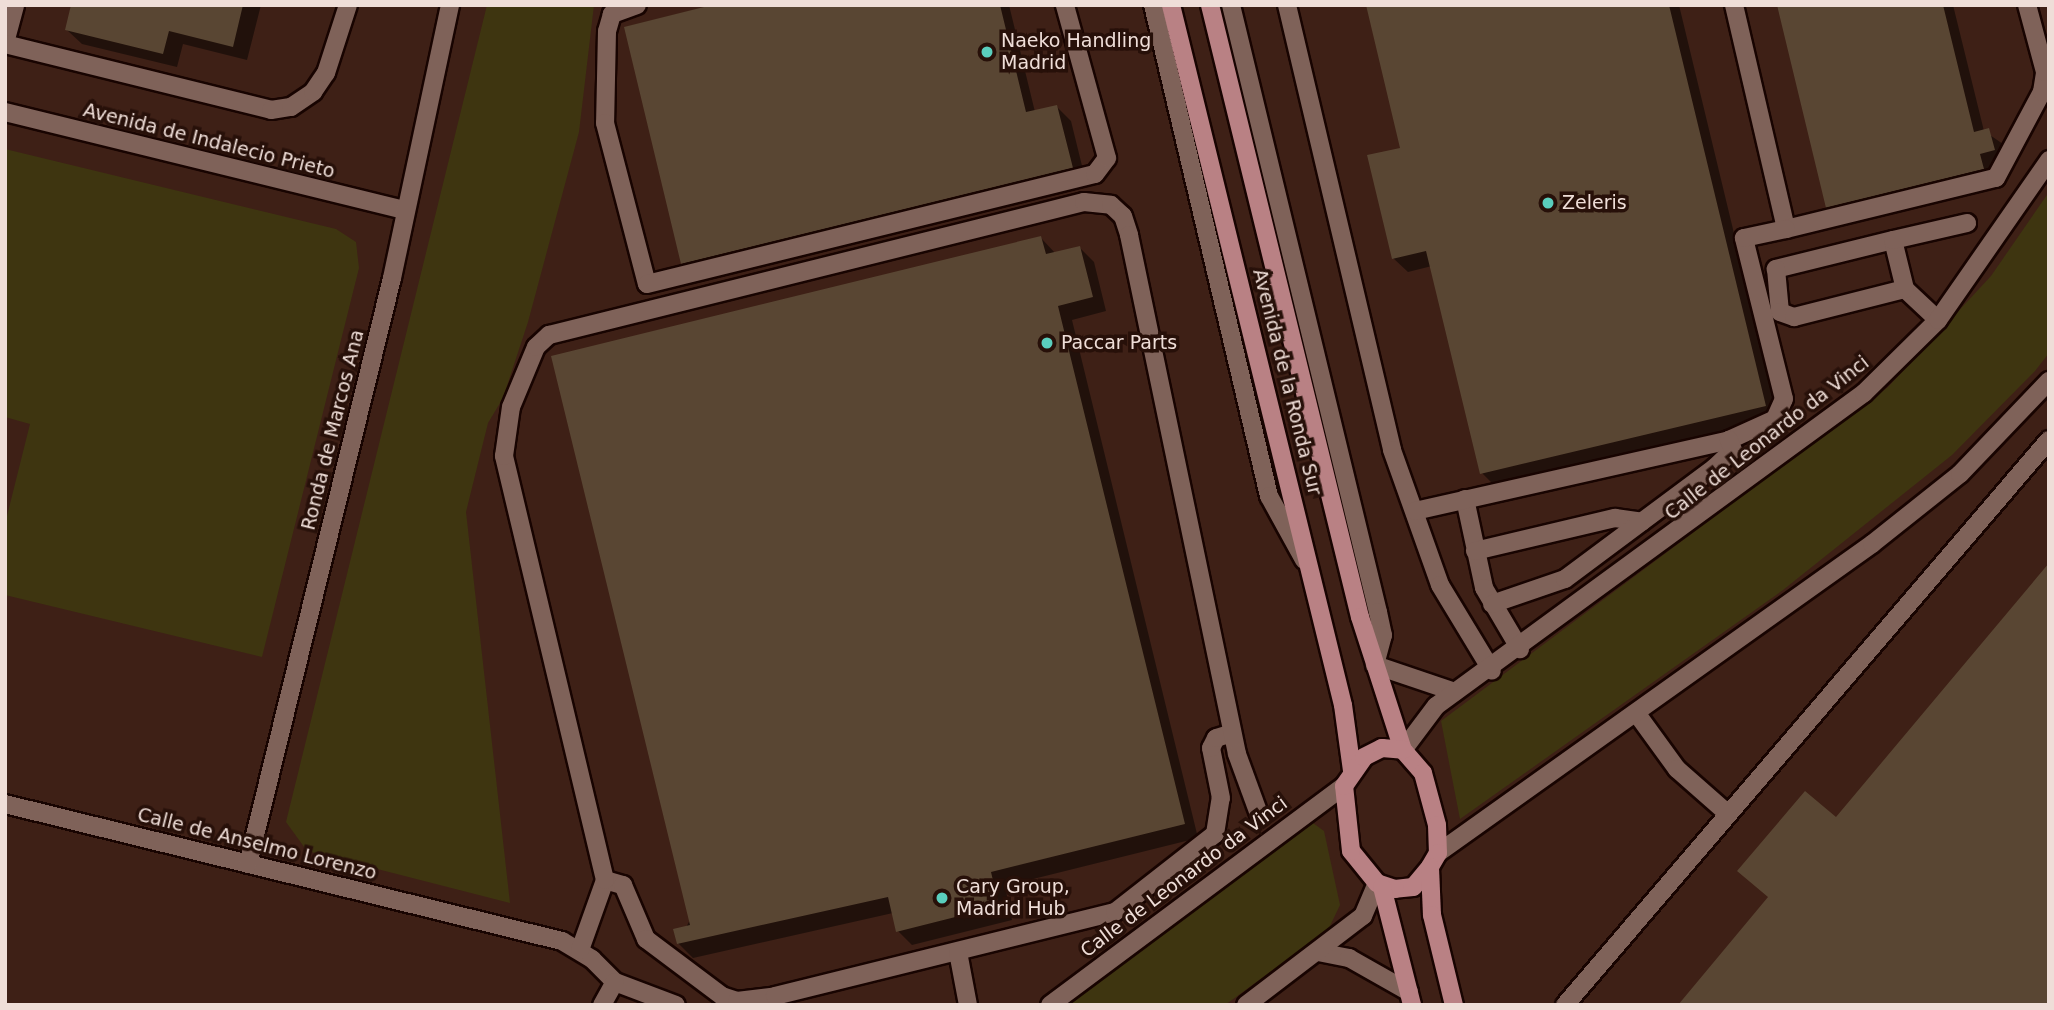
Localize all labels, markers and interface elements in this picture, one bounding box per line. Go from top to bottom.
place label: Naeko Handling Madrid [1001,30,1151,74]
marker: Naeko Handling Madrid [979,44,995,60]
street label: Avenida de Indalecio Prieto [81,99,337,183]
place label: Zeleris [1562,192,1627,214]
marker: Zeleris [1540,195,1556,211]
street label: Avenida de la Ronda Sur [1248,267,1326,497]
street label: Ronda de Marcos Ana [297,327,369,533]
place label: Paccar Parts [1061,332,1177,354]
marker: Paccar Parts [1039,335,1055,351]
street label: Calle de Leonardo da Vinci [1660,351,1874,525]
street label: Calle de Leonardo da Vinci [1076,792,1292,962]
street label: Calle de Anselmo Lorenzo [135,803,379,885]
place label: Cary Group, Madrid Hub [956,876,1070,920]
marker: Cary Group, Madrid Hub [934,890,950,906]

